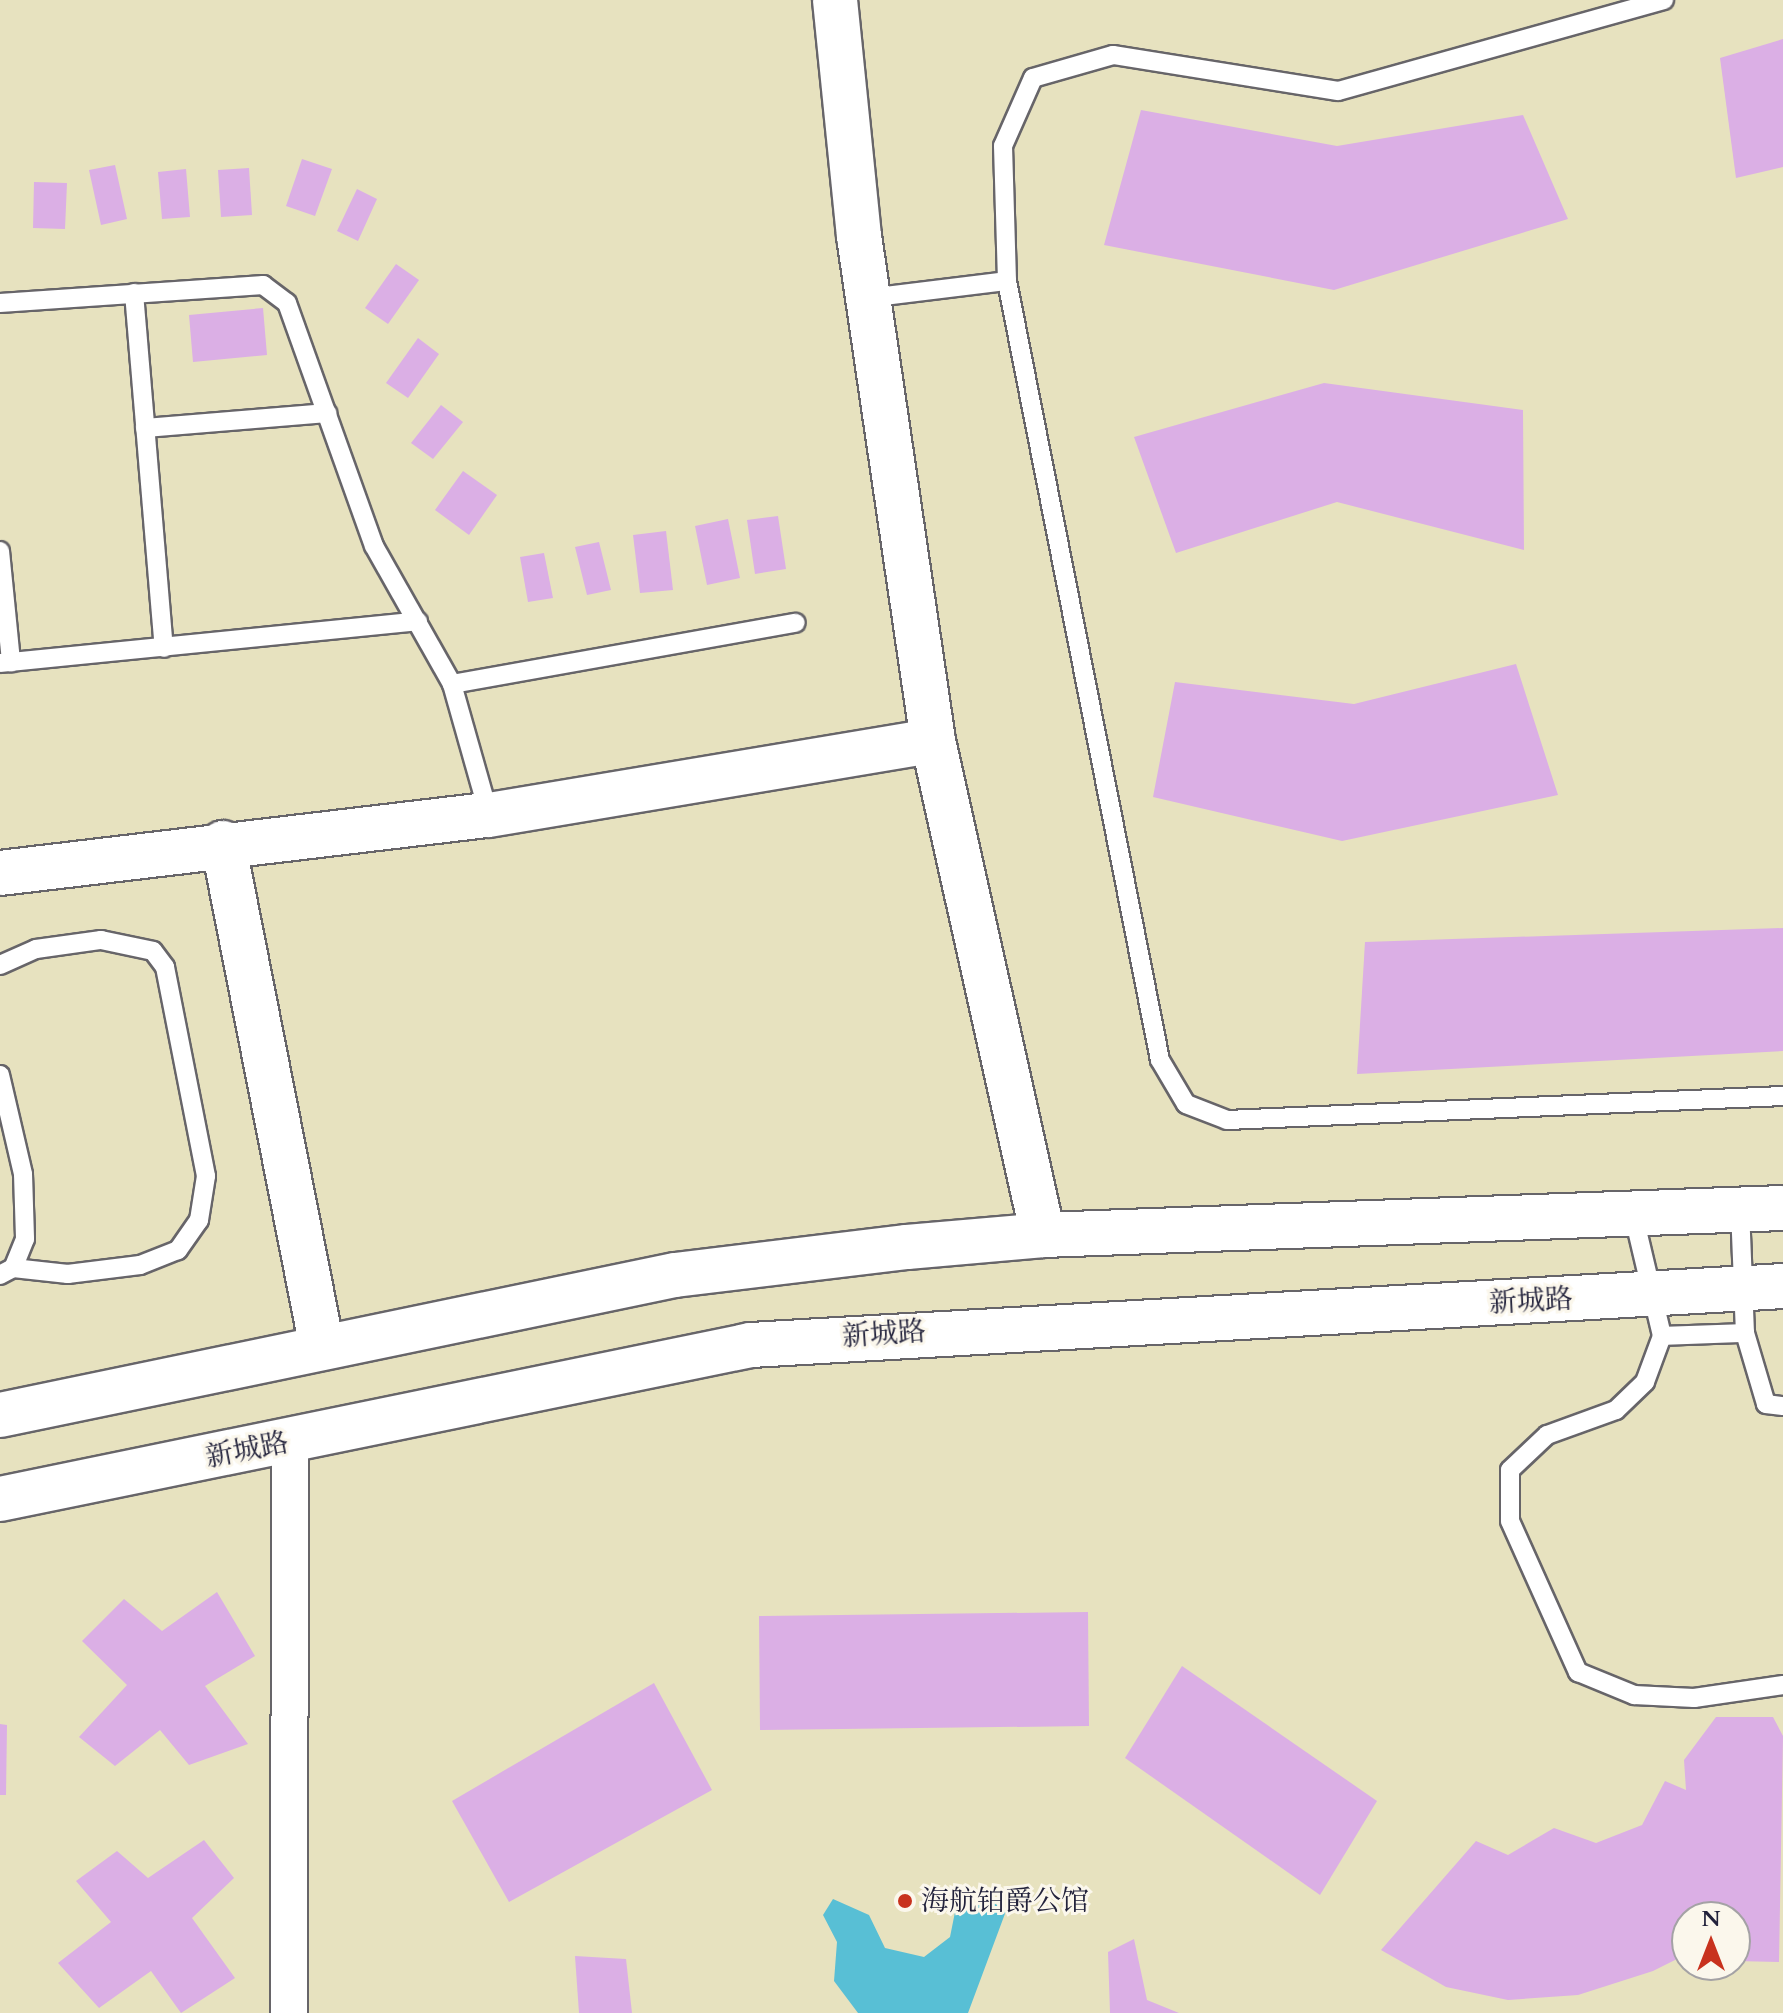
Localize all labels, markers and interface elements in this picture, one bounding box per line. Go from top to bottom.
street label: 新城路 [1488,1282,1574,1320]
street label: 新城路 [841,1314,927,1354]
street label: 新城路 [203,1425,291,1475]
place label: 海航铂爵公馆 [921,1884,1089,1918]
marker: 海航铂爵公馆 [896,1892,914,1910]
north arrow [1671,1901,1751,1981]
text: N [1701,1904,1721,1934]

